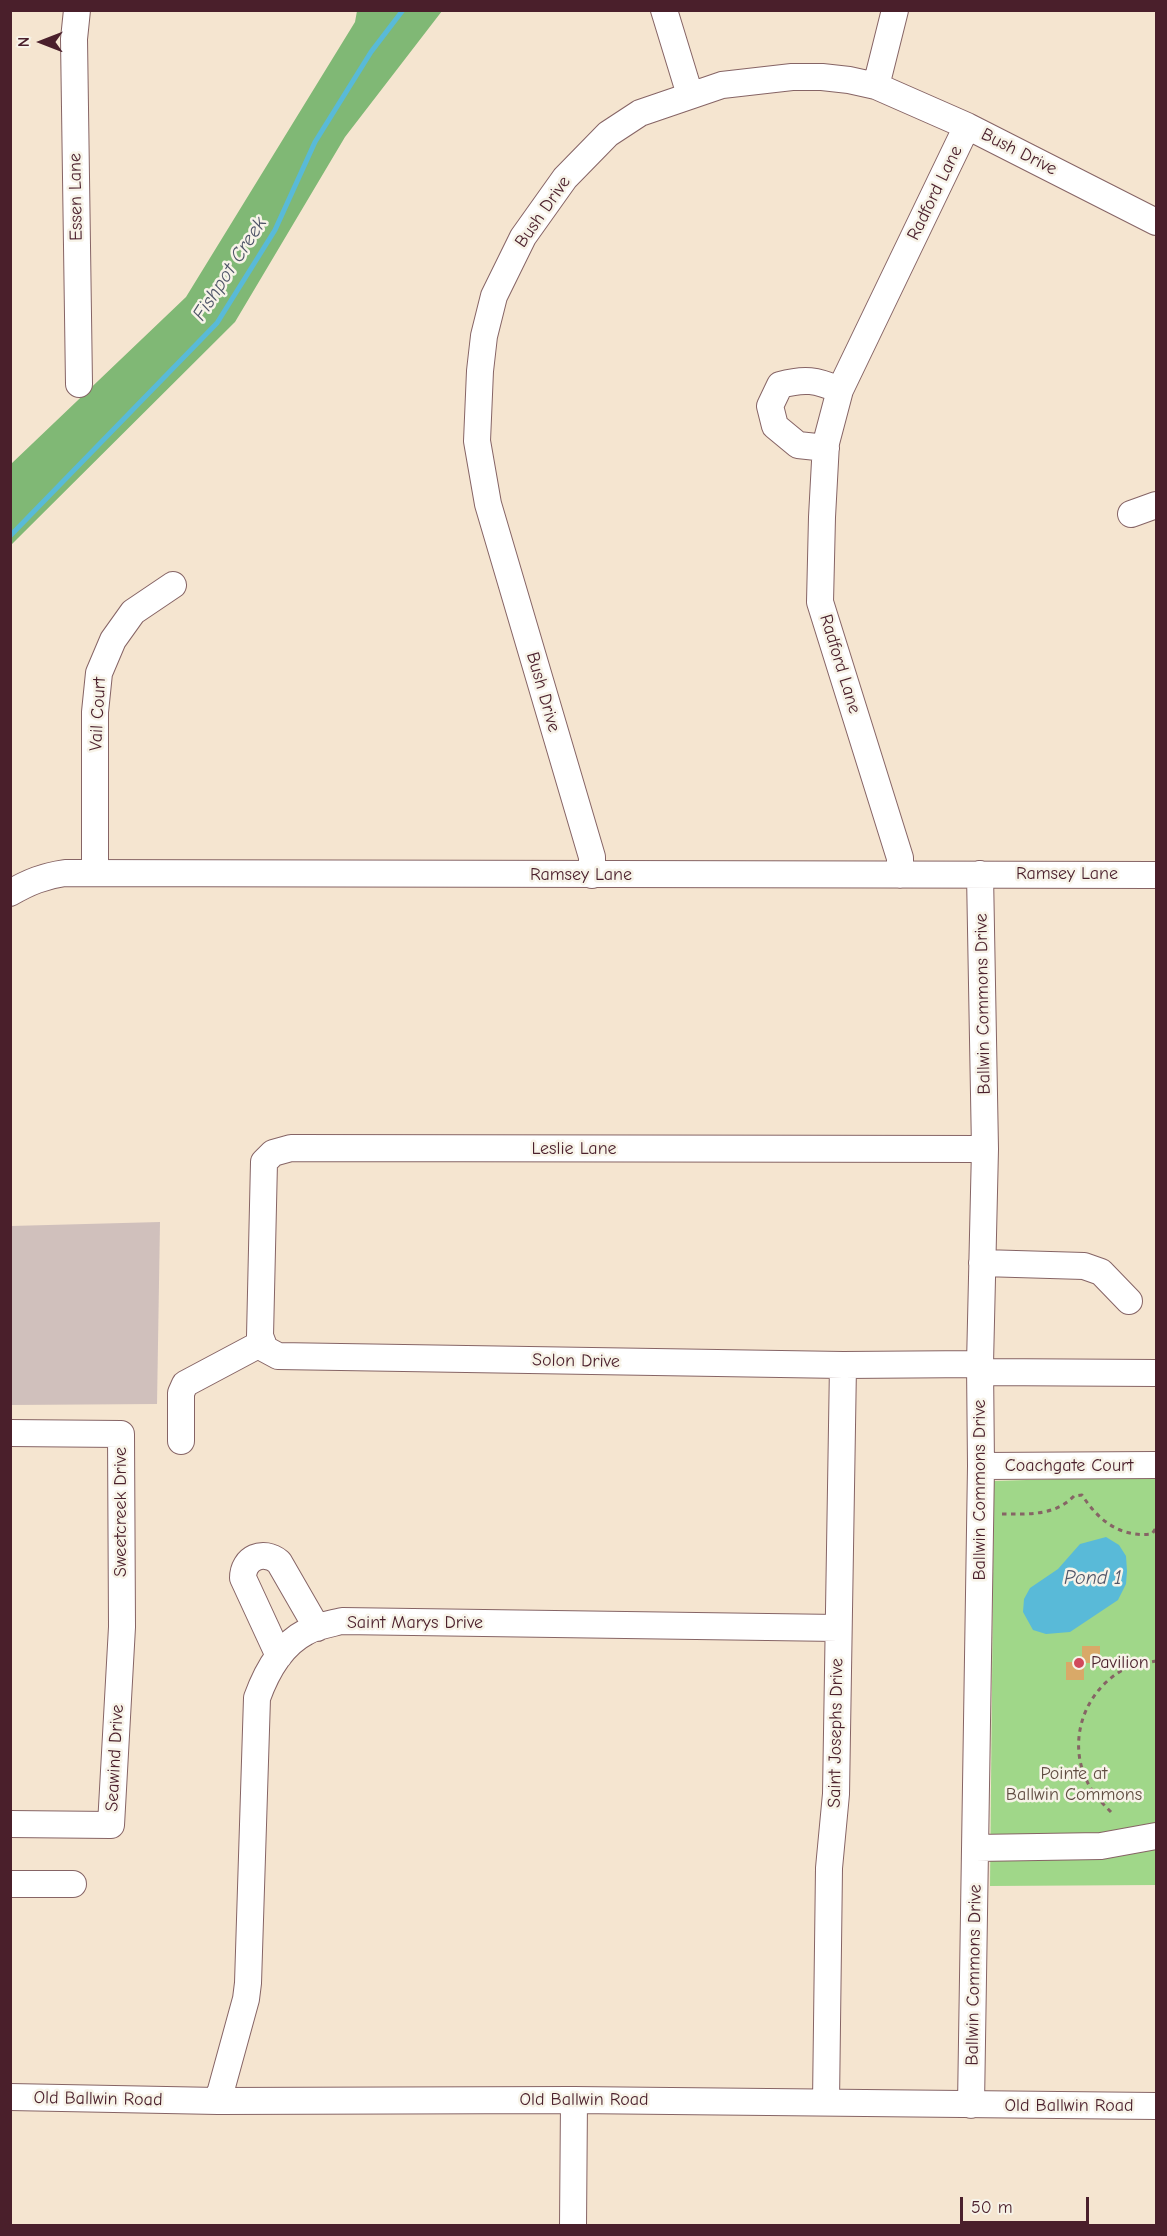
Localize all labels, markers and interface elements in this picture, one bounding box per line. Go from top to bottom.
north arrow [12,12,72,72]
text: N [15,37,33,47]
street label: Bush Drive [977,124,1061,180]
street label: Radford Lane [903,142,967,244]
street label: Essen Lane [64,153,88,241]
street label: Bush Drive [511,172,575,252]
water label: Fishpot Creek [188,213,272,325]
street label: Radford Lane [815,612,865,716]
street label: Bush Drive [521,649,565,735]
street label: Vail Court [85,676,111,752]
street label: Ramsey Lane [1016,863,1118,885]
street label: Ramsey Lane [530,864,632,886]
street label: Ballwin Commons Drive [971,913,995,1095]
street label: Leslie Lane [531,1138,617,1160]
street label: Solon Drive [532,1349,620,1373]
street label: Ballwin Commons Drive [969,1399,991,1581]
street label: Sweetcreek Drive [110,1447,132,1577]
street label: Coachgate Court [1005,1455,1133,1477]
water label: Pond 1 [1064,1566,1122,1590]
street label: Saint Marys Drive [347,1612,483,1634]
place label: Pavilion [1091,1652,1149,1674]
marker: Pavilion [1072,1656,1086,1670]
street label: Saint Josephs Drive [824,1658,848,1808]
street label: Seawind Drive [101,1704,129,1812]
park label: Pointe at Ballwin Commons [1006,1763,1142,1806]
street label: Ballwin Commons Drive [962,1884,986,2066]
street label: Old Ballwin Road [33,2087,163,2111]
street label: Old Ballwin Road [519,2089,649,2111]
street label: Old Ballwin Road [1004,2095,1134,2117]
scale bar [963,2185,1092,2223]
text: 50 m [971,2197,1013,2218]

